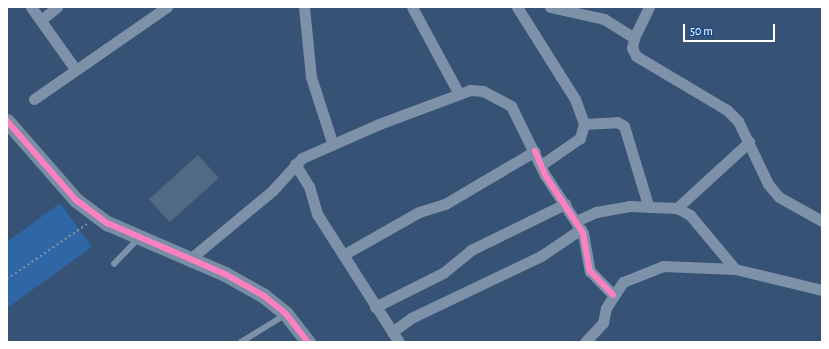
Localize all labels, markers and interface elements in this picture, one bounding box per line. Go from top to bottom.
scale bar [685,16,777,42]
text: 50 m [690,25,713,37]

